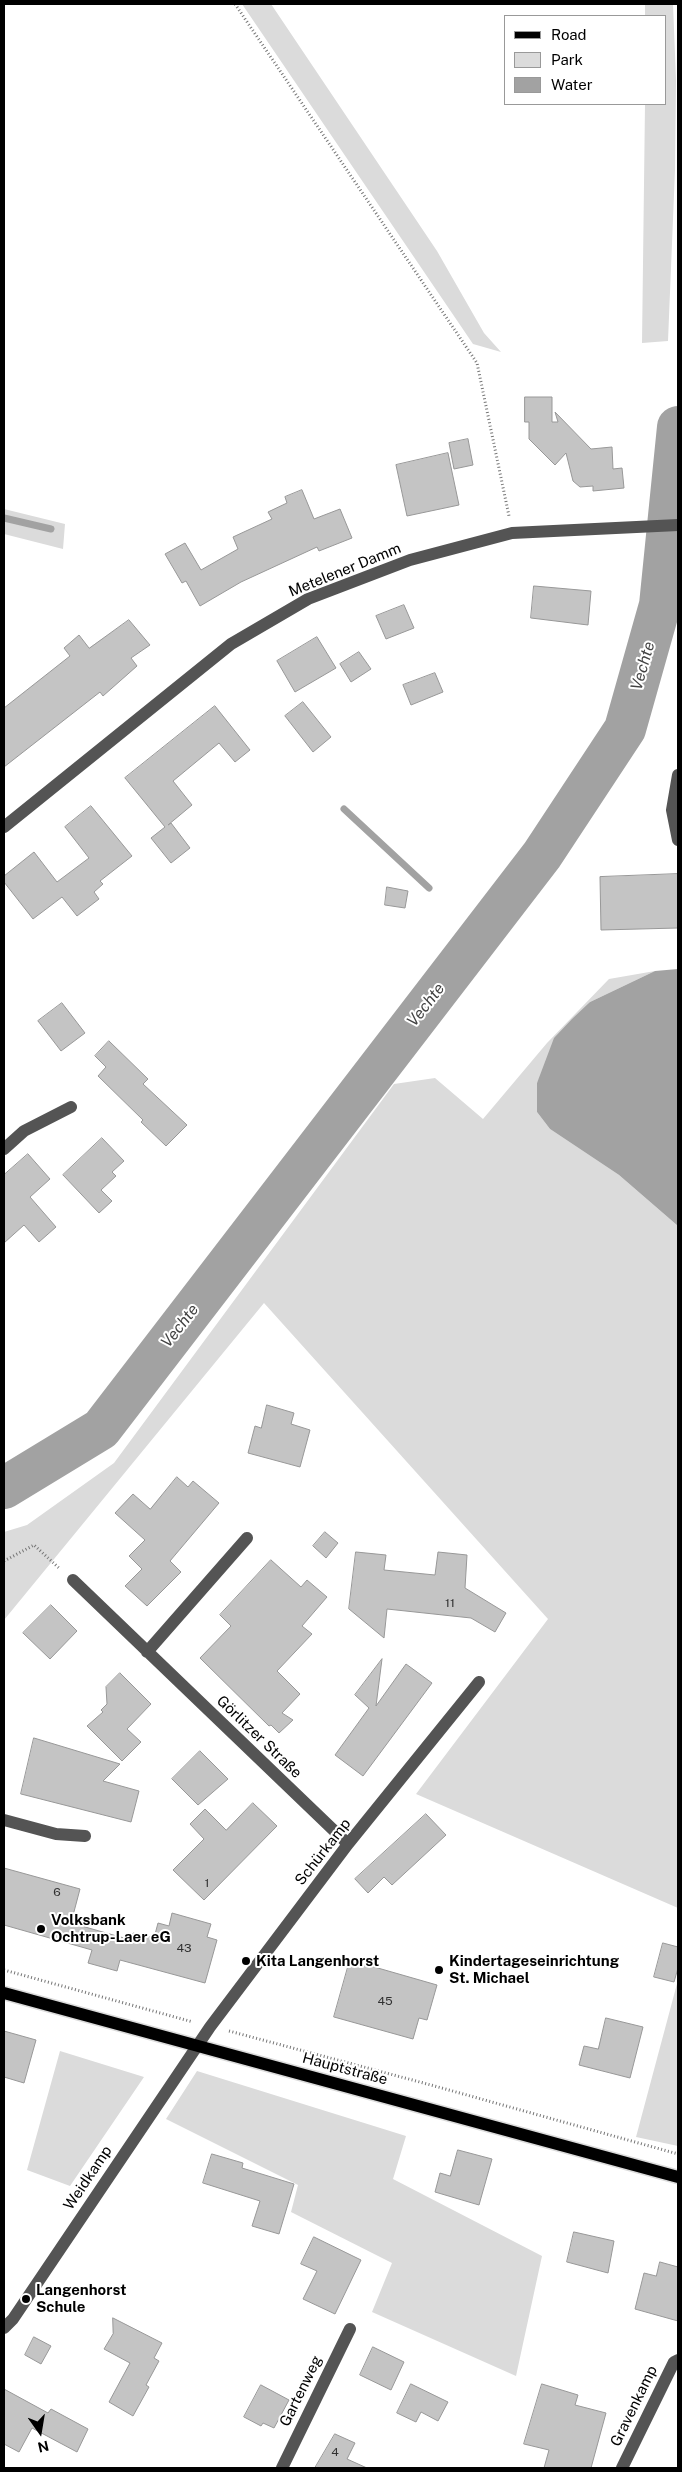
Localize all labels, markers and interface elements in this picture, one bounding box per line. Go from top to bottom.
legend [504,15,667,105]
text: Road [551,26,587,43]
text: Park [551,51,583,68]
text: Water [551,76,593,93]
street label: Metelener Damm [286,539,404,601]
water label: Vechte [627,639,659,693]
water label: Vechte [403,980,449,1030]
water label: Vechte [157,1301,203,1351]
house number: 11 [445,1596,455,1610]
street label: Görlitzer Straße [213,1692,305,1782]
street label: Schürkamp [291,1815,355,1889]
house number: 1 [205,1876,209,1890]
house number: 6 [53,1885,61,1899]
place label: Volksbank Ochtrup-Laer eG [51,1911,171,1946]
marker: Volksbank Ochtrup-Laer eG [35,1923,47,1935]
house number: 43 [176,1941,192,1955]
place label: Kita Langenhorst [256,1952,379,1970]
place label: Kindertageseinrichtung St. Michael [449,1952,619,1987]
marker: Kita Langenhorst [240,1955,252,1967]
marker: Kindertageseinrichtung St. Michael [433,1964,445,1976]
house number: 45 [377,1994,393,2008]
street label: Hauptstraße [300,2049,390,2089]
street label: Weidkamp [60,2143,116,2213]
place label: Langenhorst Schule [36,2281,126,2316]
marker: Langenhorst Schule [20,2293,32,2305]
street label: Gartenweg [276,2353,326,2429]
street label: Gravenkamp [607,2363,661,2449]
north arrow [15,2407,65,2457]
text: N [36,2438,51,2456]
house number: 4 [331,2445,339,2459]

